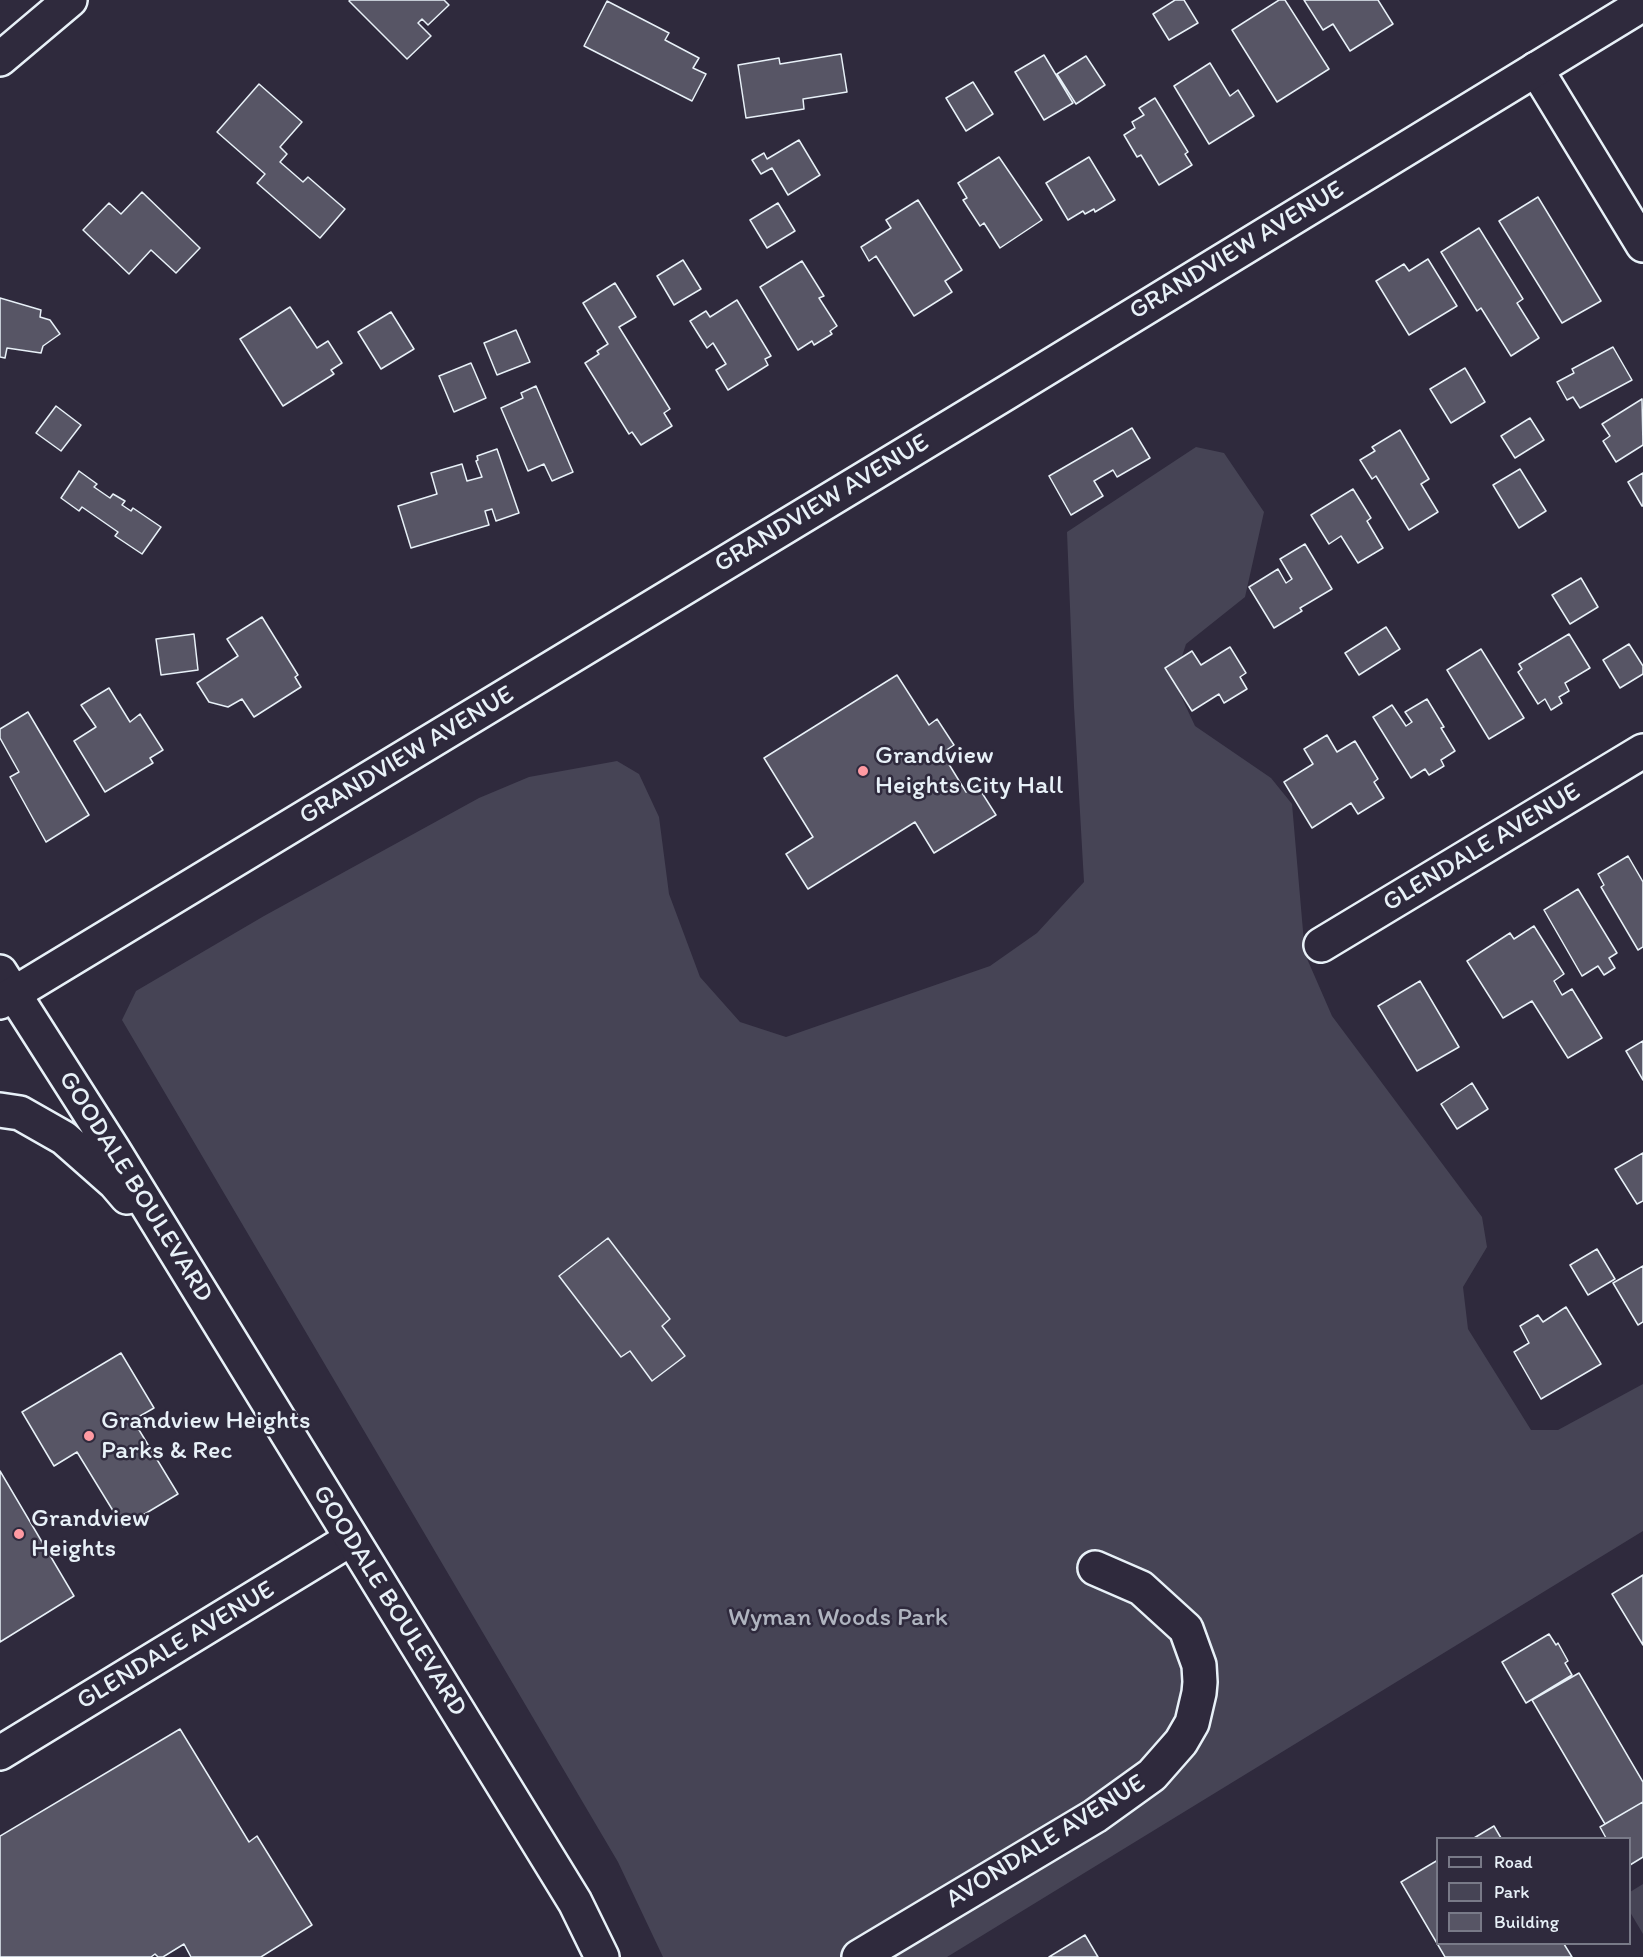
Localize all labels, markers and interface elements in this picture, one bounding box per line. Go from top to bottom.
street label: GRANDVIEW AVENUE [1124,175,1350,327]
street label: GRANDVIEW AVENUE [709,428,935,580]
street label: GRANDVIEW AVENUE [294,680,520,832]
place label: Grandview Heights City Hall [875,740,1063,802]
marker: Grandview Heights City Hall [856,764,870,778]
street label: GLENDALE AVENUE [1378,777,1586,919]
street label: GOODALE BOULEVARD [51,1066,219,1308]
place label: Grandview Heights Parks & Rec [101,1405,311,1466]
marker: Grandview Heights Parks & Rec [82,1429,96,1443]
street label: GOODALE BOULEVARD [305,1480,473,1722]
place label: Grandview Heights [31,1503,150,1564]
marker: Grandview Heights [12,1527,26,1541]
street label: GLENDALE AVENUE [72,1575,280,1717]
park label: Wyman Woods Park [728,1602,948,1634]
street label: AVONDALE AVENUE [941,1768,1151,1916]
legend [1436,1837,1631,1945]
text: Road [1494,1851,1533,1873]
text: Park [1494,1881,1529,1903]
text: Building [1494,1911,1559,1933]

